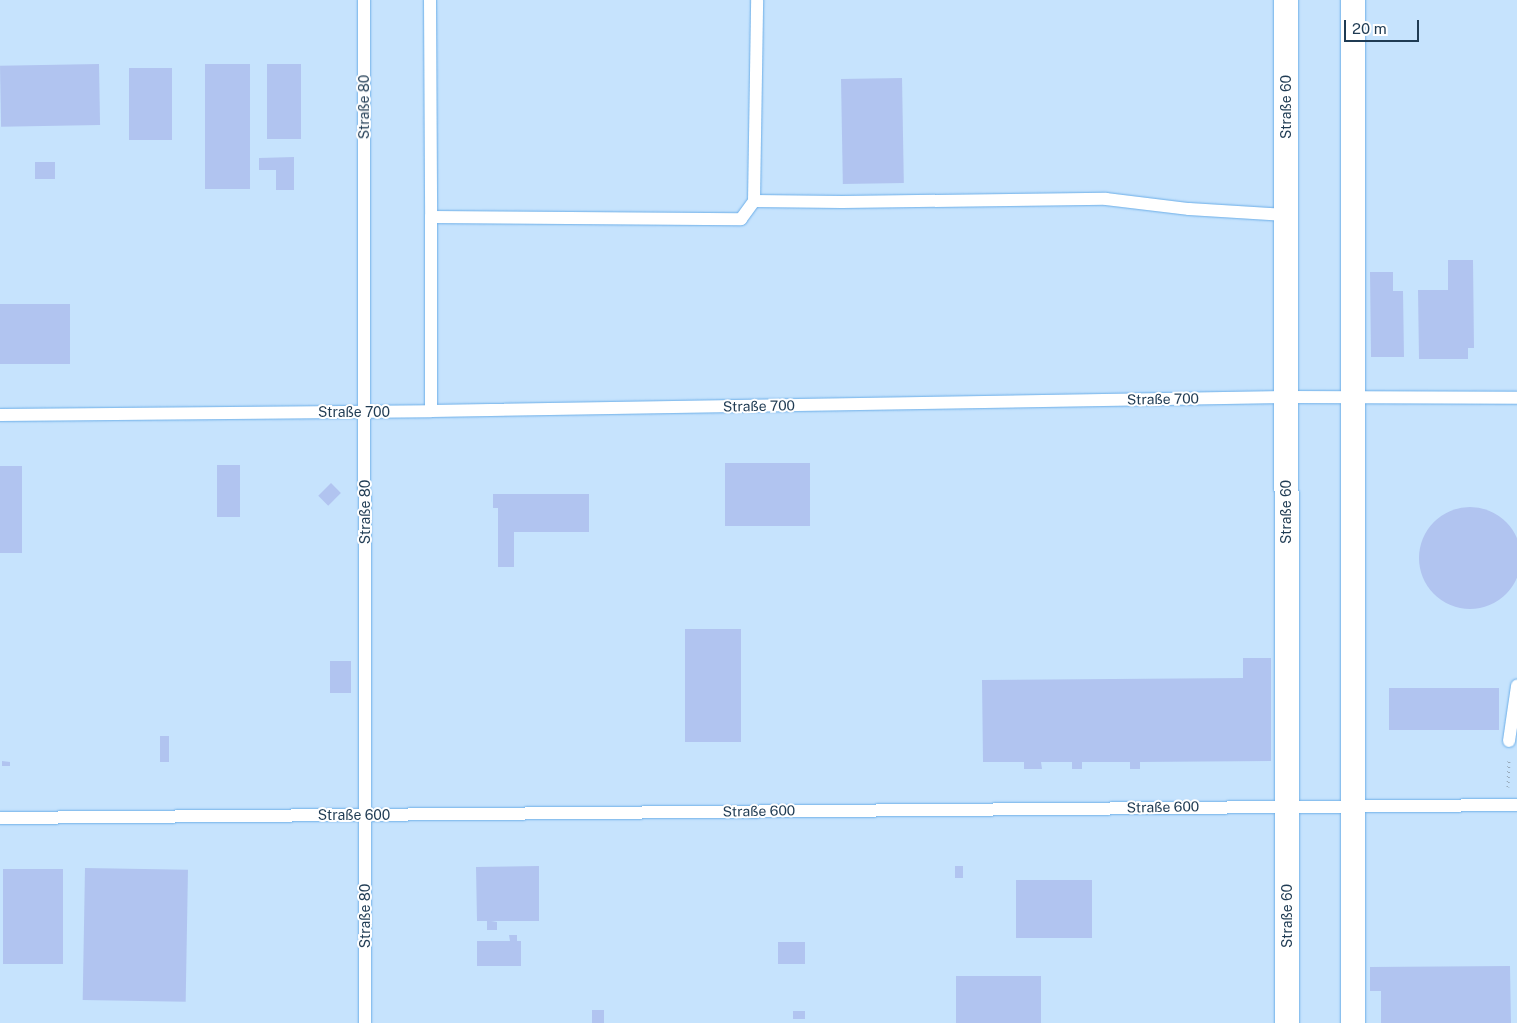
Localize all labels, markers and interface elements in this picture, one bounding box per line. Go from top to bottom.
scale bar [1347,10,1422,42]
text: 20 m [1352,20,1387,37]
street label: Straße 80 [356,75,372,139]
street label: Straße 60 [1278,75,1294,139]
street label: Straße 700 [1127,390,1199,408]
street label: Straße 700 [723,397,795,415]
street label: Straße 700 [318,404,390,420]
street label: Straße 80 [357,480,373,544]
street label: Straße 60 [1278,480,1294,544]
street label: Straße 600 [1126,798,1200,816]
street label: Straße 600 [722,802,796,820]
street label: Straße 600 [318,807,390,823]
street label: Straße 80 [357,884,373,948]
street label: Straße 60 [1279,884,1295,948]

